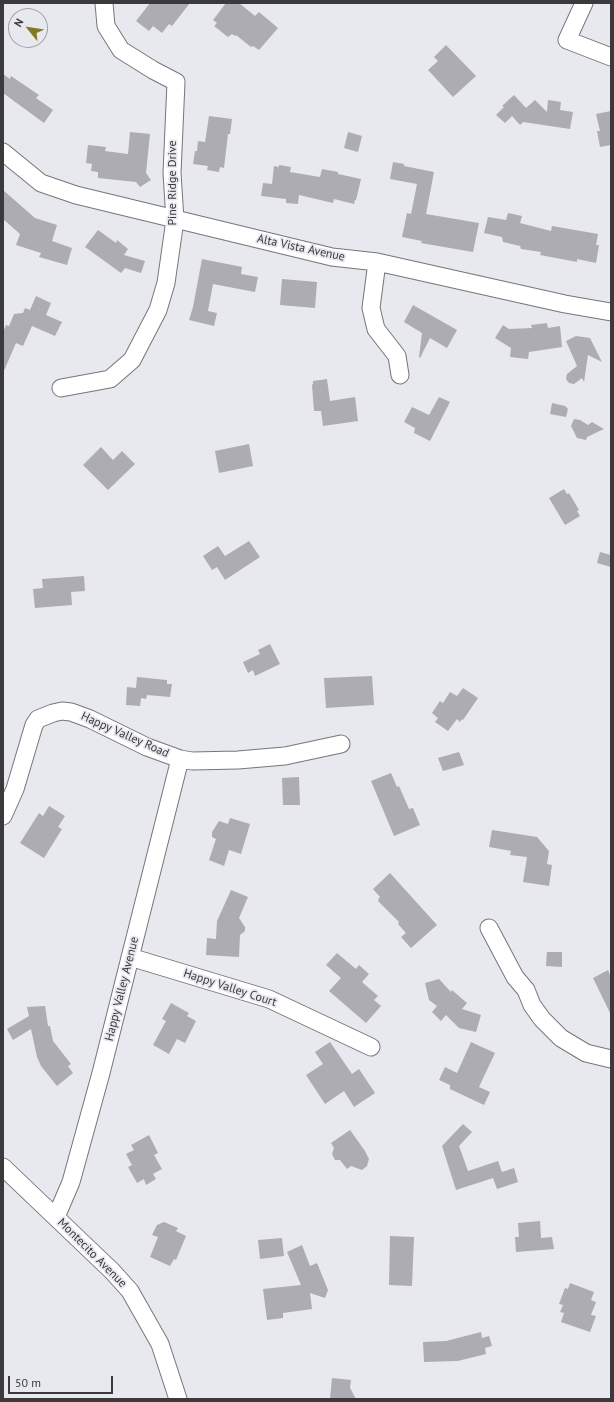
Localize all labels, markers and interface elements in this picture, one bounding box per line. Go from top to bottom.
north arrow [8,8,48,48]
text: N [11,16,26,29]
street label: Pine Ridge Drive [166,140,180,226]
street label: Alta Vista Avenue [256,232,346,264]
street label: Happy Valley Road [79,709,171,761]
street label: Happy Valley Avenue [102,935,142,1043]
street label: Happy Valley Court [182,966,278,1010]
street label: Montecito Avenue [54,1215,130,1291]
scale bar [10,1368,115,1394]
text: 50 m [15,1375,41,1390]

